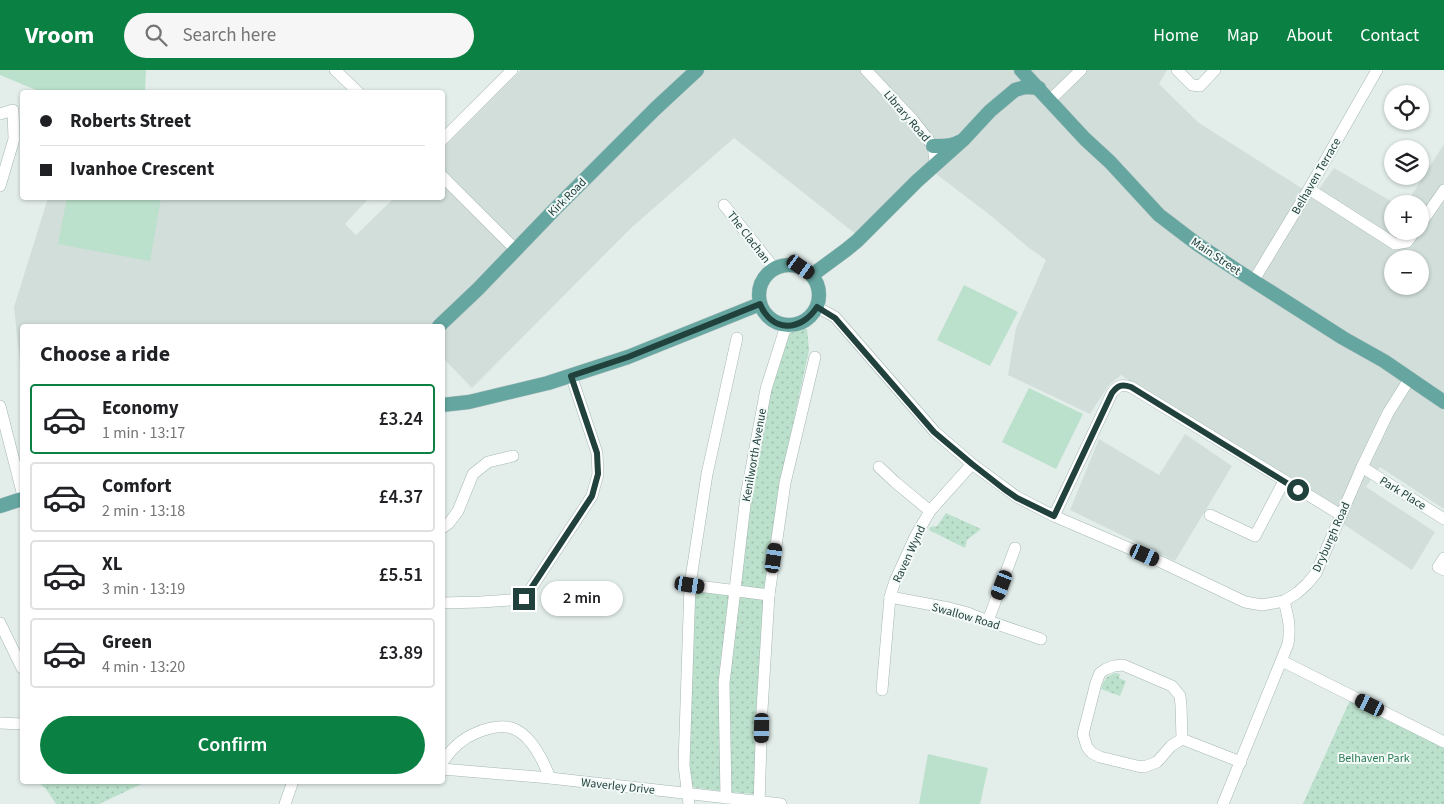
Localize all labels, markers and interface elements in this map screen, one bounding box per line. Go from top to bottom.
search box [124,13,474,58]
text: Vroom [25,18,94,53]
icon: search [142,21,170,49]
text: Search here [182,22,276,49]
text: Home [1153,23,1199,48]
text: Map [1227,23,1259,48]
text: About [1287,23,1332,48]
text: Contact [1360,23,1419,48]
map controls [1384,85,1429,295]
button: locate [1384,85,1429,130]
street label: Library Road [879,87,934,146]
text: Roberts Street [70,108,191,135]
street label: Belhaven Terrace [1288,135,1345,218]
button: layers [1384,140,1429,185]
text: Ivanhoe Crescent [70,156,214,183]
street label: Kirk Road [544,174,590,220]
button: + [1384,195,1429,240]
street label: The Clachan [723,208,774,267]
street label: Main Street [1187,233,1244,279]
button: − [1384,250,1429,295]
car [784,252,817,282]
text: Choose a ride [40,338,170,370]
text: Economy [102,395,179,422]
icon: car [42,397,87,442]
text: £3.24 [379,406,423,433]
street label: Kenilworth Avenue [738,407,771,503]
text: 1 min · 13:17 [102,422,185,444]
street label: Park Place [1376,472,1429,514]
text: Comfort [102,473,172,500]
icon: car [42,475,87,520]
route start [1287,479,1309,501]
text: £4.37 [379,484,423,511]
street label: Dryburgh Road [1308,499,1355,575]
text: 2 min · 13:18 [102,500,185,522]
street label: Raven Wynd [889,523,930,586]
car [764,542,783,574]
car [1128,542,1161,568]
text: XL [102,551,123,578]
icon: car [42,553,87,598]
text: £5.51 [379,562,423,589]
car [989,568,1014,602]
car [674,575,705,595]
text: 3 min · 13:19 [102,578,185,600]
callout: 2 min [542,582,624,616]
text: 2 min [563,587,601,609]
route end [513,588,535,610]
street label: Swallow Road [930,599,1002,634]
text: Green [102,629,152,656]
icon: car [42,631,87,676]
text: £3.89 [379,640,423,667]
text: 4 min · 13:20 [102,656,185,678]
car [1353,692,1386,718]
car [754,713,769,743]
button: Confirm [40,716,425,774]
park label: Belhaven Park [1338,750,1410,767]
street label: Waverley Drive [580,774,656,799]

